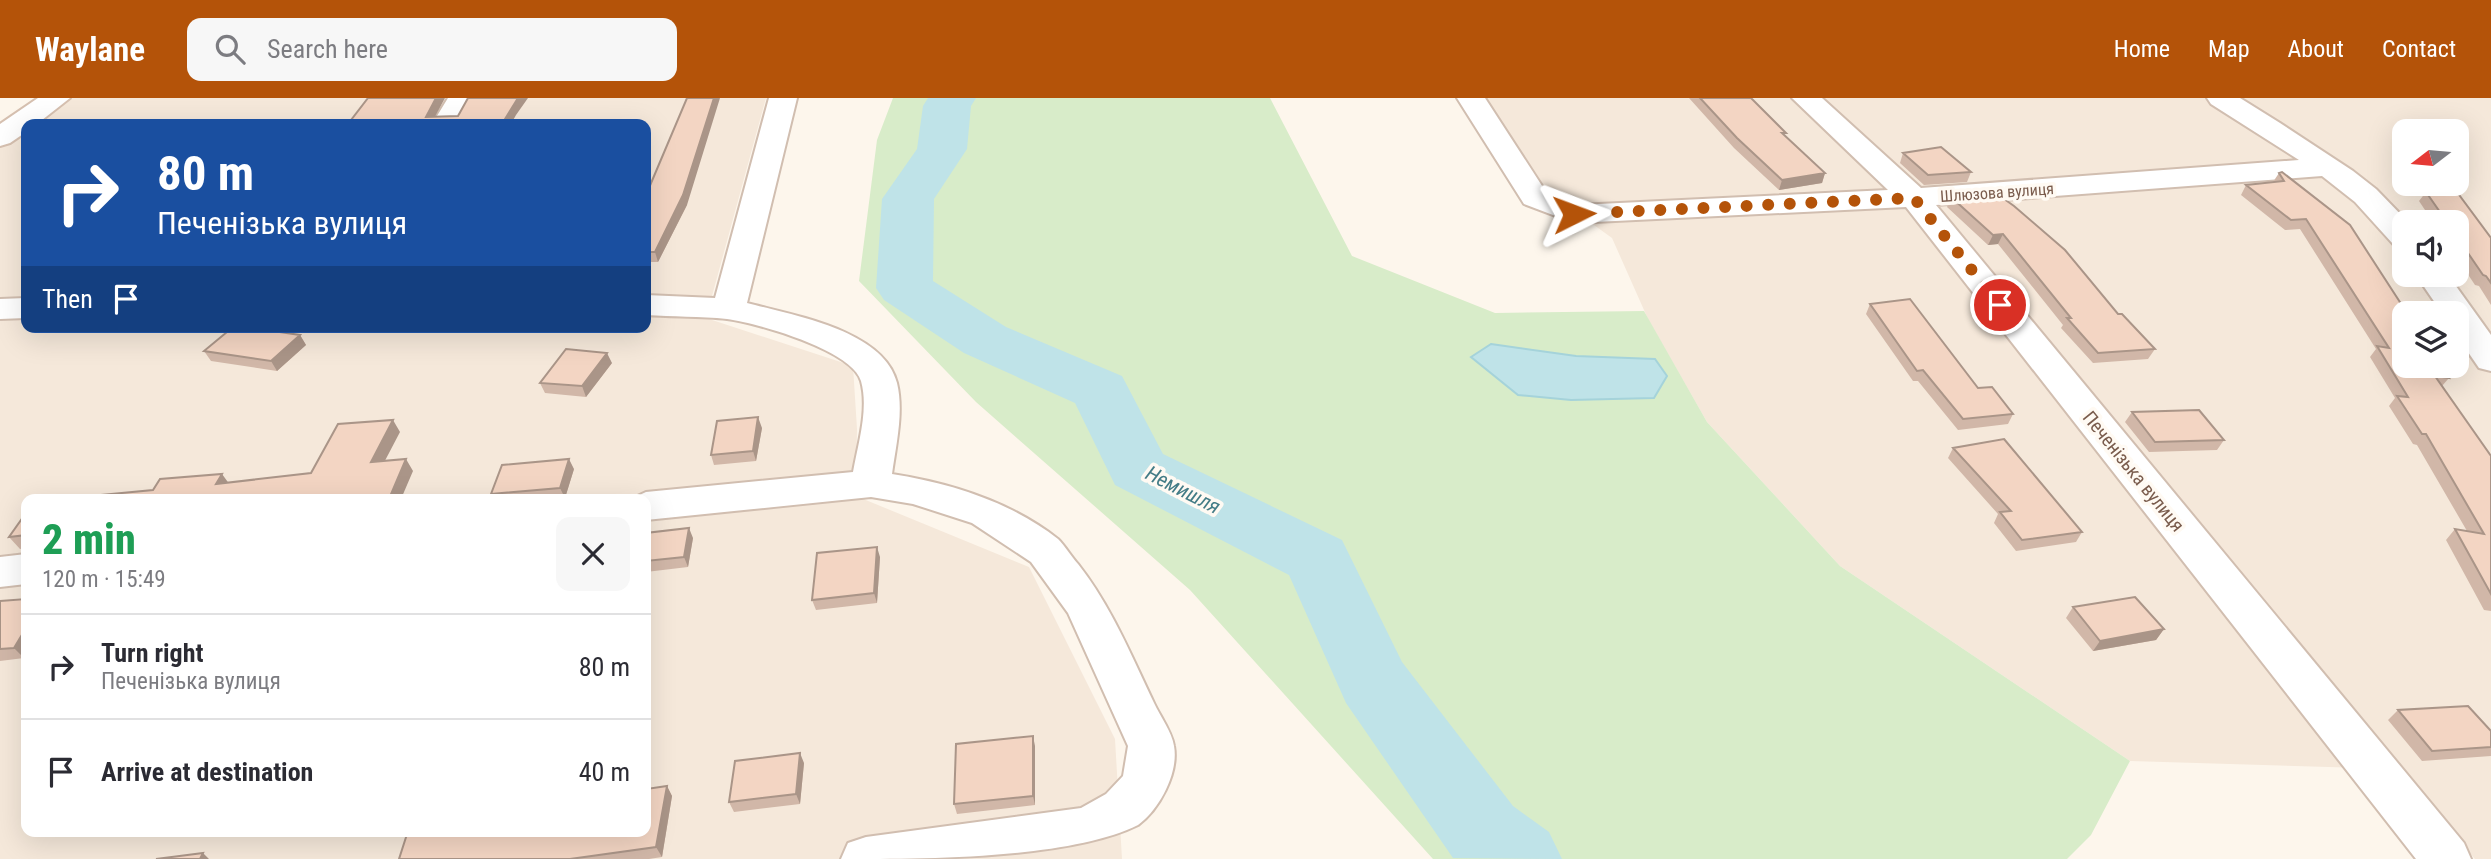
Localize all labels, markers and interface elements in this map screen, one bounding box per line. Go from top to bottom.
search box [187,18,677,81]
text: Waylane [35,30,145,69]
icon: search [211,30,249,68]
text: Search here [267,34,388,64]
text: Home [2114,35,2170,63]
text: Map [2208,35,2250,63]
text: About [2288,35,2344,63]
text: Contact [2382,35,2456,63]
north arrow [2392,119,2469,196]
map controls [2392,119,2469,378]
text: 80 m [157,145,254,202]
icon: right [42,147,133,238]
position arrow [1537,177,1611,251]
street label: Шлюзова вулиця [1939,179,2055,206]
text: Печенізька вулиця [157,204,407,242]
button: sound [2392,210,2469,287]
pin [1970,275,2030,335]
icon: arrive [107,280,145,318]
text: Then [42,284,93,314]
icon: arrive [1981,286,2019,324]
button: layers [2392,301,2469,378]
street label: Печенізька вулиця [2078,406,2189,536]
water label: Немишля [1142,461,1224,519]
text: 2 min [42,515,136,564]
button: close [556,517,630,591]
text: 120 m · 15:49 [42,566,166,593]
text: Turn right [101,638,203,668]
icon: right [42,648,80,686]
text: 80 m [579,652,630,682]
text: Печенізька вулиця [101,668,281,695]
icon: arrive [42,753,80,791]
text: Arrive at destination [101,757,313,787]
text: 40 m [579,757,630,787]

